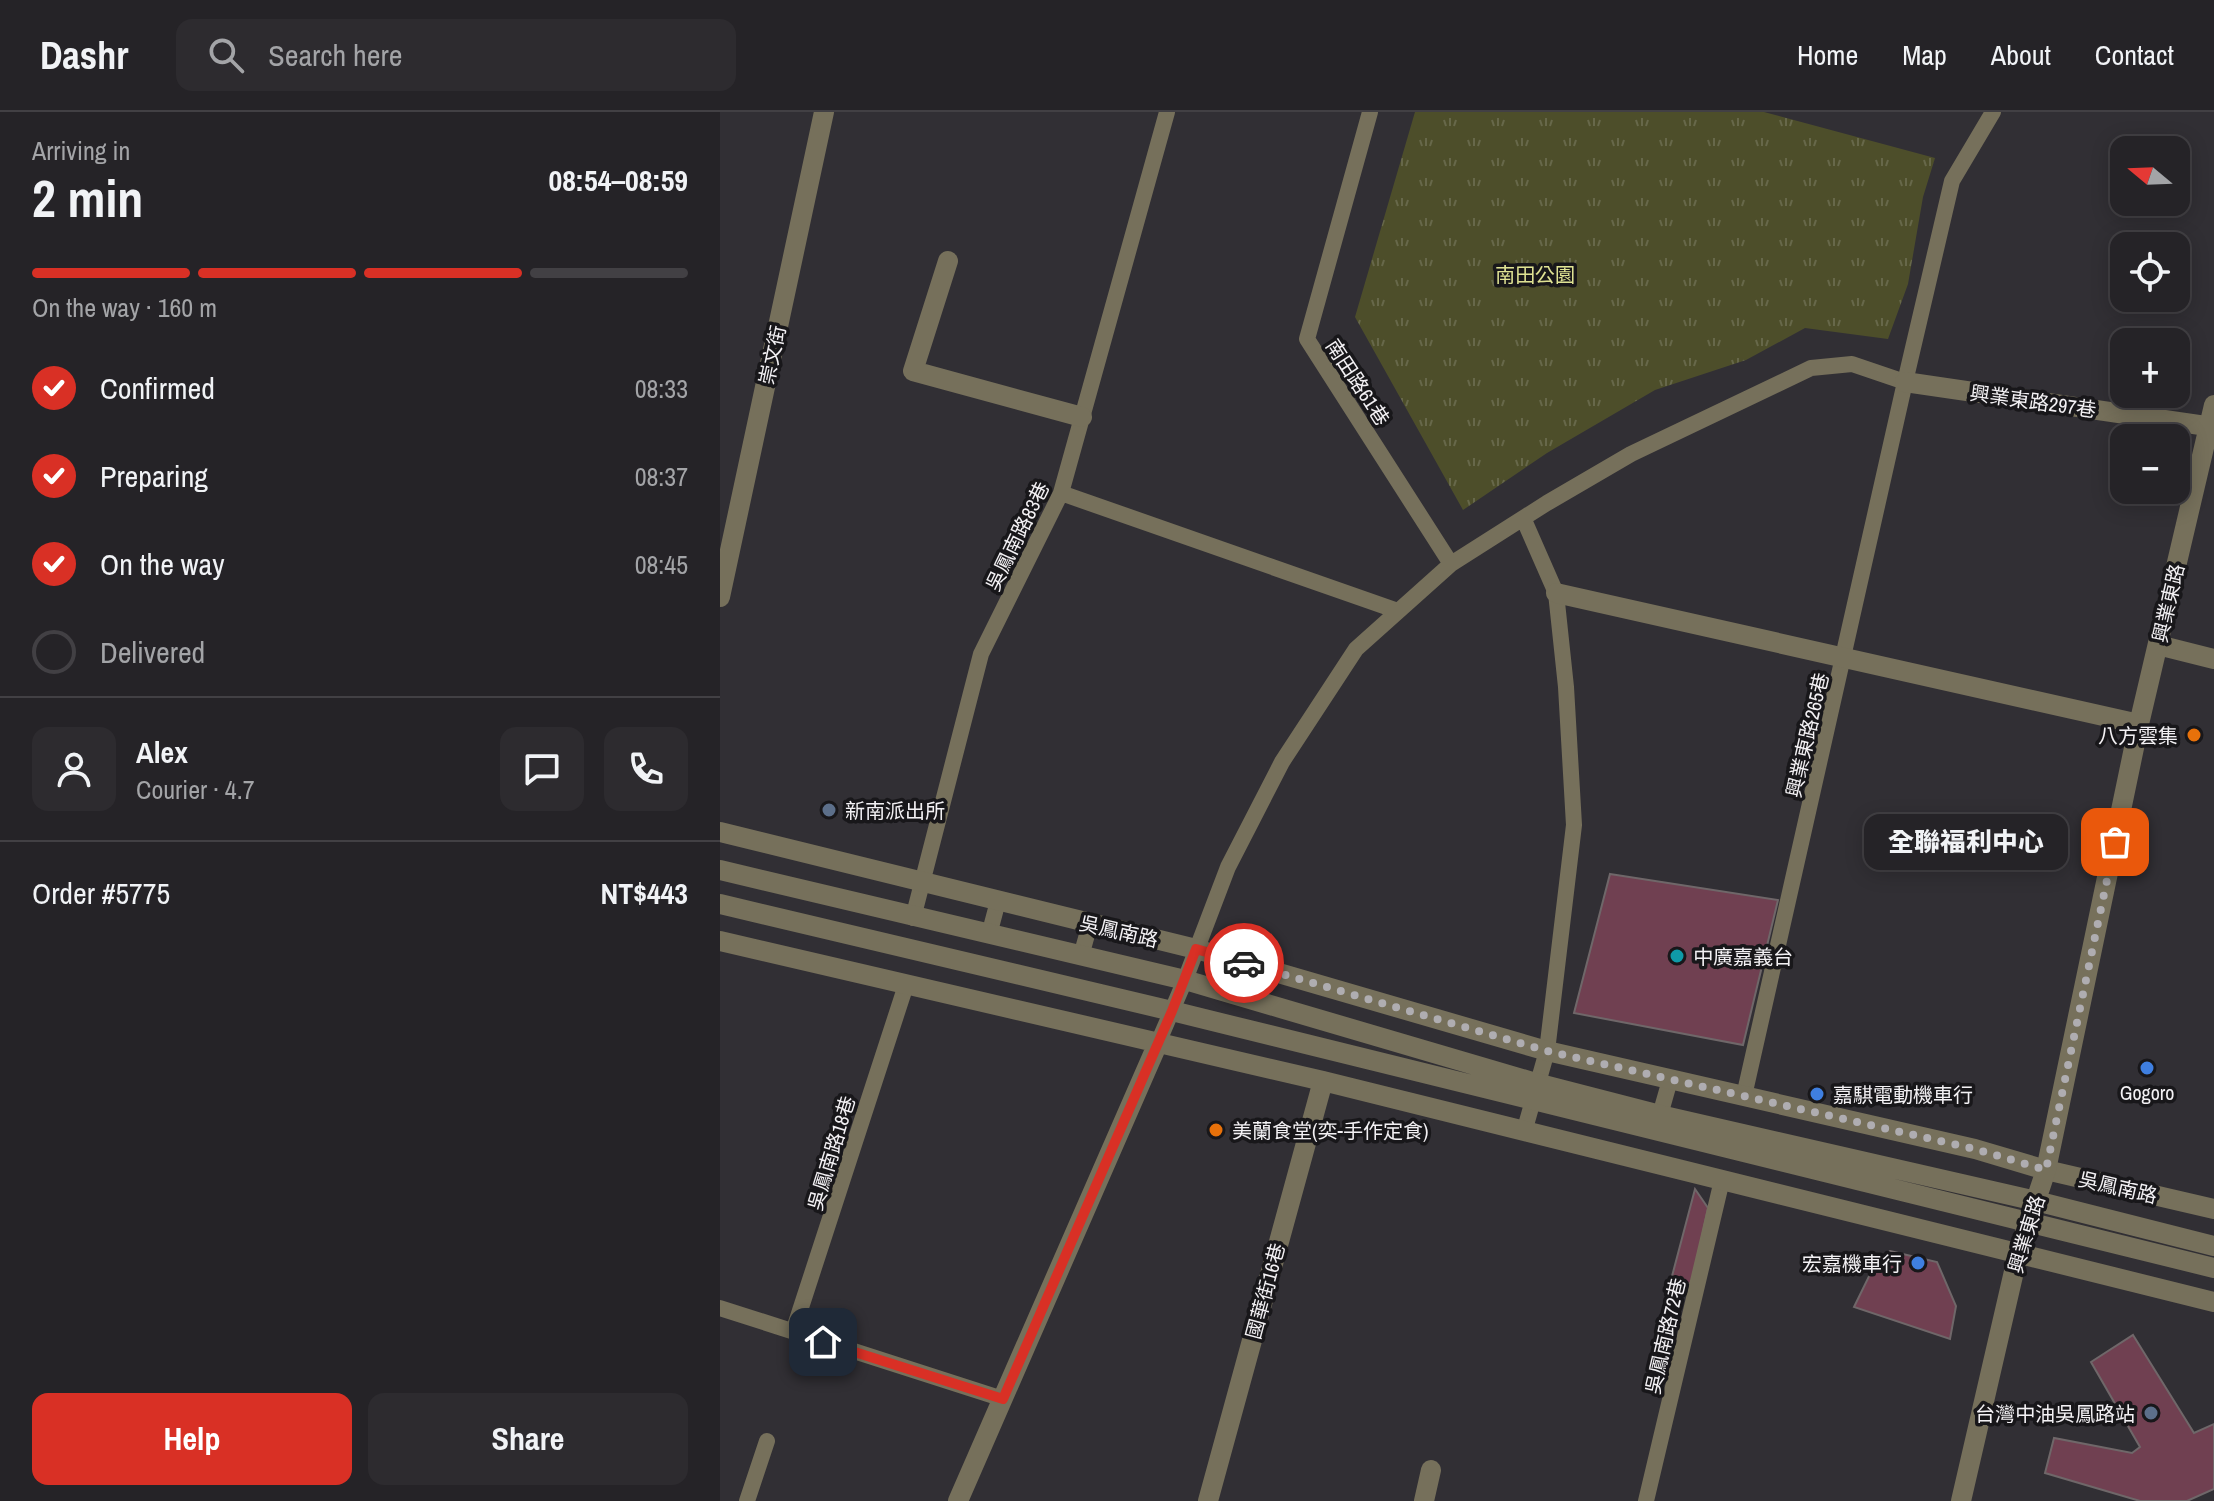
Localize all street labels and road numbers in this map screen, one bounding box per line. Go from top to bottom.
street label: 崇文街 [753,323,791,387]
street label: 南田路61巷 [1320,333,1396,431]
street label: 興業東路297巷 [1968,379,2098,423]
street label: 吳鳳南路83巷 [979,477,1055,595]
street label: 興業東路 [2146,561,2190,645]
street label: 興業東路265巷 [1780,670,1834,800]
street label: 吳鳳南路 [1077,909,1161,953]
street label: 吳鳳南路18巷 [801,1093,861,1213]
street label: 吳鳳南路 [2076,1165,2160,1209]
street label: 興業東路 [2001,1192,2051,1276]
street label: 國華街16巷 [1239,1240,1291,1342]
street label: 吳鳳南路72巷 [1639,1275,1691,1397]

